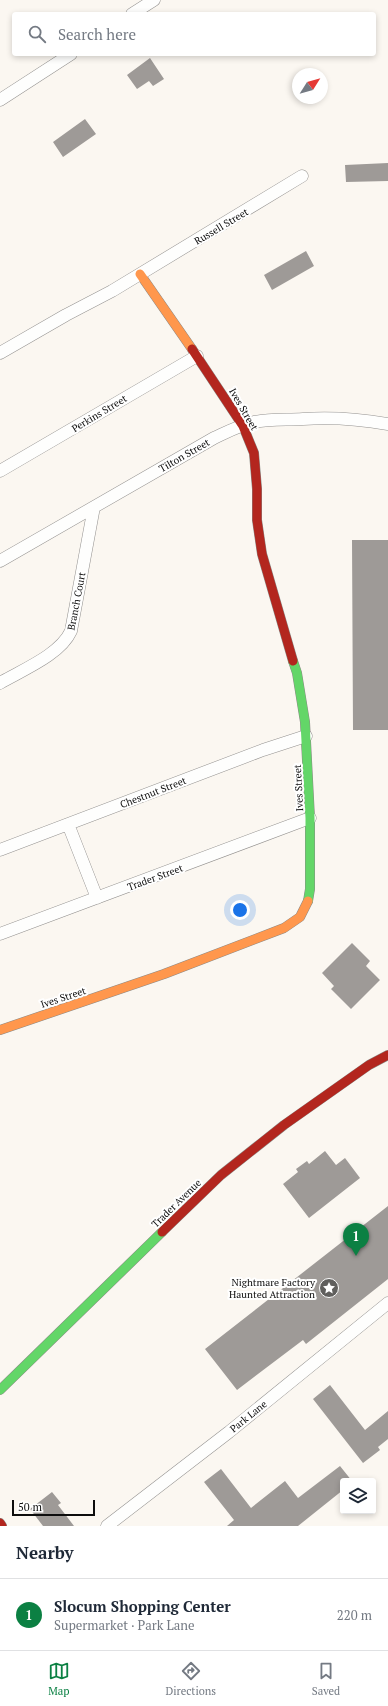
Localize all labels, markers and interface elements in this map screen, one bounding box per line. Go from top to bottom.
search box [12,12,376,56]
icon: search [26,23,48,45]
text: Search here [58,24,136,44]
north arrow [292,68,328,104]
street label: Russell Street [192,205,251,248]
street label: Ives Street [226,386,261,433]
street label: Perkins Street [69,392,129,435]
street label: Tilton Street [157,436,212,475]
street label: Branch Court [64,571,89,631]
street label: Ives Street [291,764,306,812]
street label: Chestnut Street [118,774,188,811]
street label: Trader Street [126,861,185,894]
your location [230,900,250,920]
street label: Ives Street [39,984,88,1011]
street label: Trader Avenue [149,1176,204,1230]
pin: 1 [343,1223,369,1256]
place label: Nightmare Factory Haunted Attraction [229,1276,316,1301]
place icon: Nightmare Factory Haunted Attraction [318,1277,340,1299]
street label: Park Lane [227,1398,269,1435]
map controls [340,1478,376,1514]
button: layers [340,1478,376,1514]
scale bar [12,1498,95,1517]
text: 50 m [18,1500,42,1514]
text: Nearby [16,1541,74,1564]
text: Slocum Shopping Center [54,1596,231,1616]
text: 1 [25,1606,33,1624]
text: 220 m [337,1606,372,1624]
text: Supermarket · Park Lane [54,1616,195,1634]
tab: Map [48,1660,70,1698]
tab: Directions [165,1660,216,1698]
tab: Saved [312,1660,340,1698]

